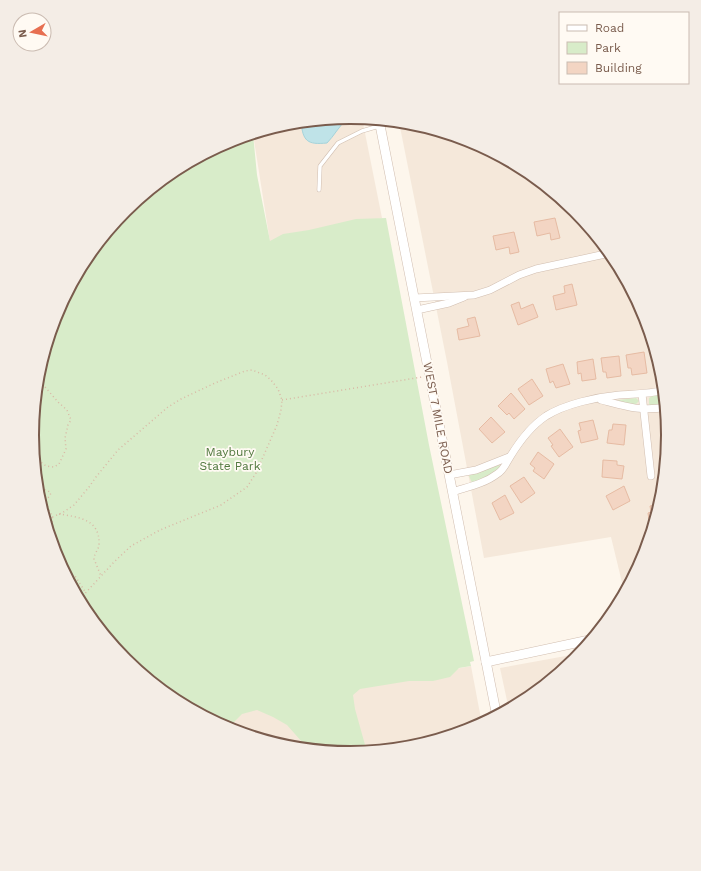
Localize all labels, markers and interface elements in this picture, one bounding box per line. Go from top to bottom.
north arrow [12,12,52,52]
legend [559,12,689,84]
text: Road [595,21,624,35]
text: N [16,28,30,39]
text: Park [595,41,621,55]
text: Building [595,61,642,75]
street label: WEST 7 MILE ROAD [420,361,456,475]
park label: Maybury State Park [199,445,261,473]

